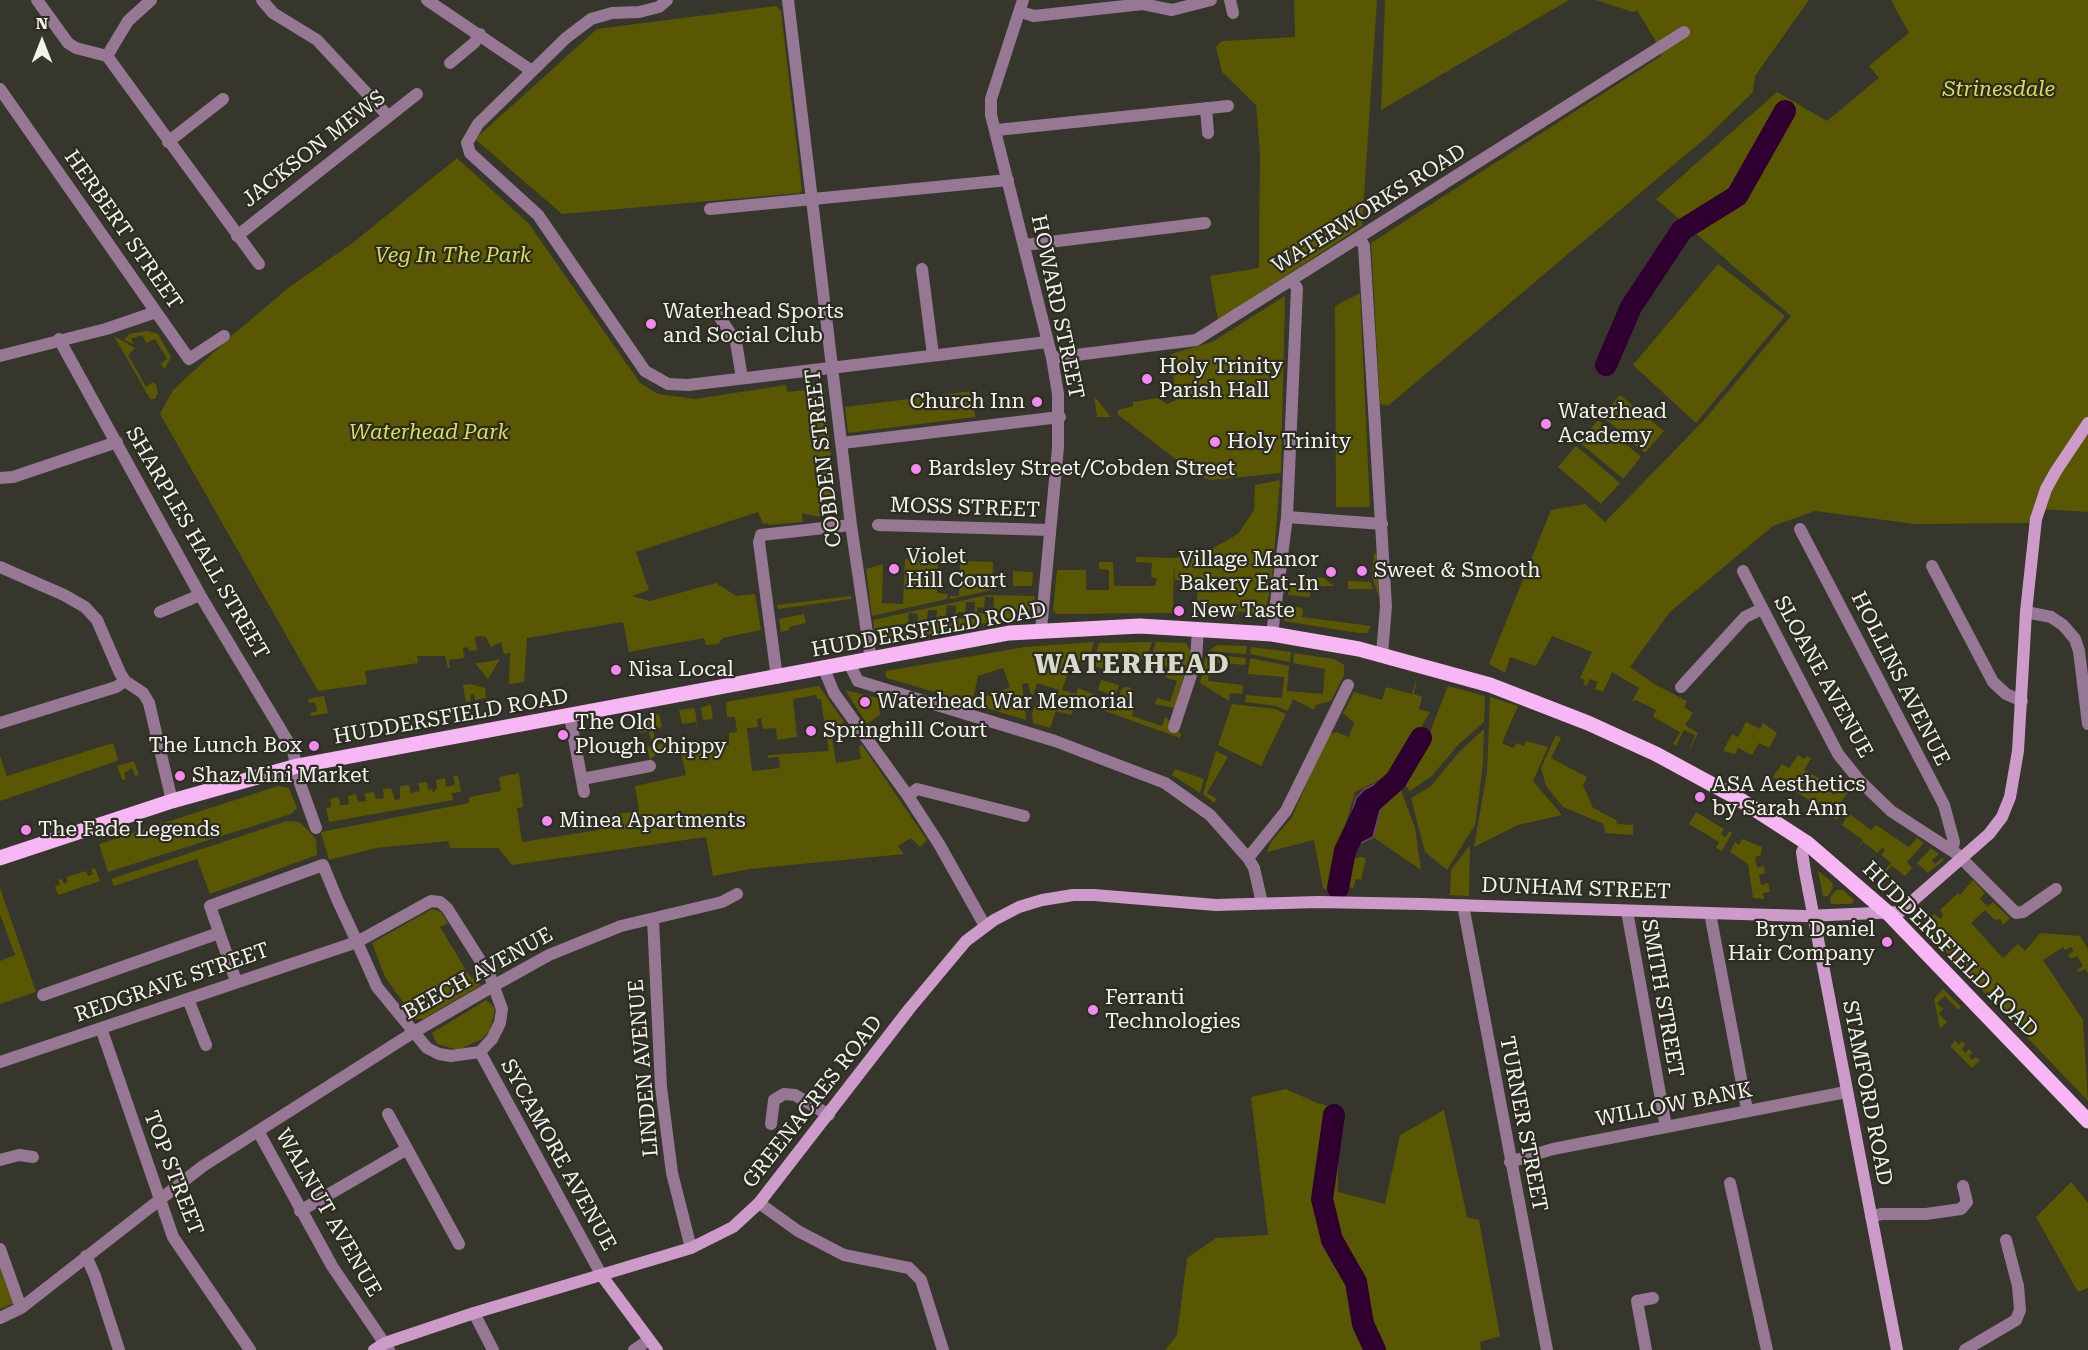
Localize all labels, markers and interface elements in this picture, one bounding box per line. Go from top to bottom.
north arrow [12,12,72,72]
text: N [36,14,48,33]
park label: Strinesdale [1943,77,2055,103]
street label: JACKSON MEWS [237,85,391,213]
street label: WATERWORKS ROAD [1267,139,1471,279]
street label: HERBERT STREET [59,145,187,315]
street label: HOWARD STREET [1025,213,1089,401]
park label: Veg In The Park [375,243,531,269]
place label: Waterhead Sports and Social Club [663,299,844,349]
marker: Waterhead Sports and Social Club [644,317,658,331]
place label: Holy Trinity Parish Hall [1159,354,1283,404]
street label: COBDEN STREET [801,367,847,549]
marker: Holy Trinity Parish Hall [1140,372,1154,386]
place label: Church Inn [909,389,1025,415]
marker: Church Inn [1030,395,1044,409]
place label: Waterhead Academy [1558,399,1667,449]
marker: Waterhead Academy [1539,417,1553,431]
park label: Waterhead Park [349,420,509,446]
street label: SHARPLES HALL STREET [120,422,274,664]
place label: Holy Trinity [1227,429,1351,455]
marker: Holy Trinity [1208,435,1222,449]
place label: Bardsley Street/Cobden Street [928,456,1235,482]
marker: Bardsley Street/Cobden Street [909,462,923,476]
street label: MOSS STREET [890,493,1040,523]
place label: Violet Hill Court [906,544,1006,594]
place label: Village Manor Bakery Eat-In [1179,547,1319,597]
place label: Sweet & Smooth [1374,558,1541,584]
marker: Violet Hill Court [887,562,901,576]
marker: Sweet & Smooth [1355,564,1369,578]
marker: Village Manor Bakery Eat-In [1324,565,1338,579]
street label: HOLLINS AVENUE [1845,588,1955,770]
street label: SLOANE AVENUE [1768,592,1878,762]
street label: HUDDERSFIELD ROAD [810,597,1048,663]
place label: New Taste [1191,598,1295,624]
marker: New Taste [1172,604,1186,618]
district label: WATERHEAD [1034,649,1230,681]
place label: Nisa Local [628,657,734,683]
marker: Nisa Local [609,663,623,677]
street label: HUDDERSFIELD ROAD [332,684,570,750]
place label: Waterhead War Memorial [877,689,1134,715]
marker: Waterhead War Memorial [858,695,872,709]
place label: The Old Plough Chippy [575,710,726,760]
place label: Springhill Court [823,718,987,744]
marker: Springhill Court [804,724,818,738]
marker: The Old Plough Chippy [556,728,570,742]
place label: The Lunch Box [148,733,302,759]
marker: The Lunch Box [307,739,321,753]
place label: Shaz Mini Market [192,763,369,789]
marker: Shaz Mini Market [173,769,187,783]
place label: ASA Aesthetics by Sarah Ann [1712,772,1865,822]
marker: ASA Aesthetics by Sarah Ann [1693,790,1707,804]
place label: Minea Apartments [559,808,746,834]
marker: Minea Apartments [540,814,554,828]
place label: The Fade Legends [38,817,220,843]
marker: The Fade Legends [19,823,33,837]
street label: HUDDERSFIELD ROAD [1857,857,2043,1043]
street label: DUNHAM STREET [1481,873,1671,905]
street label: SMITH STREET [1636,917,1688,1079]
place label: Bryn Daniel Hair Company [1728,917,1875,967]
street label: BEECH AVENUE [399,922,557,1026]
marker: Bryn Daniel Hair Company [1880,935,1894,949]
street label: REDGRAVE STREET [71,938,273,1028]
street label: LINDEN AVENUE [624,978,664,1158]
place label: Ferranti Technologies [1105,985,1240,1035]
street label: STAMFORD ROAD [1837,998,1897,1188]
marker: Ferranti Technologies [1086,1003,1100,1017]
street label: GREENACRES ROAD [738,1011,888,1193]
street label: TURNER STREET [1494,1034,1552,1214]
street label: SYCAMORE AVENUE [495,1055,621,1255]
street label: WILLOW BANK [1594,1077,1754,1133]
street label: TOP STREET [138,1107,208,1239]
street label: WALNUT AVENUE [270,1124,386,1302]

